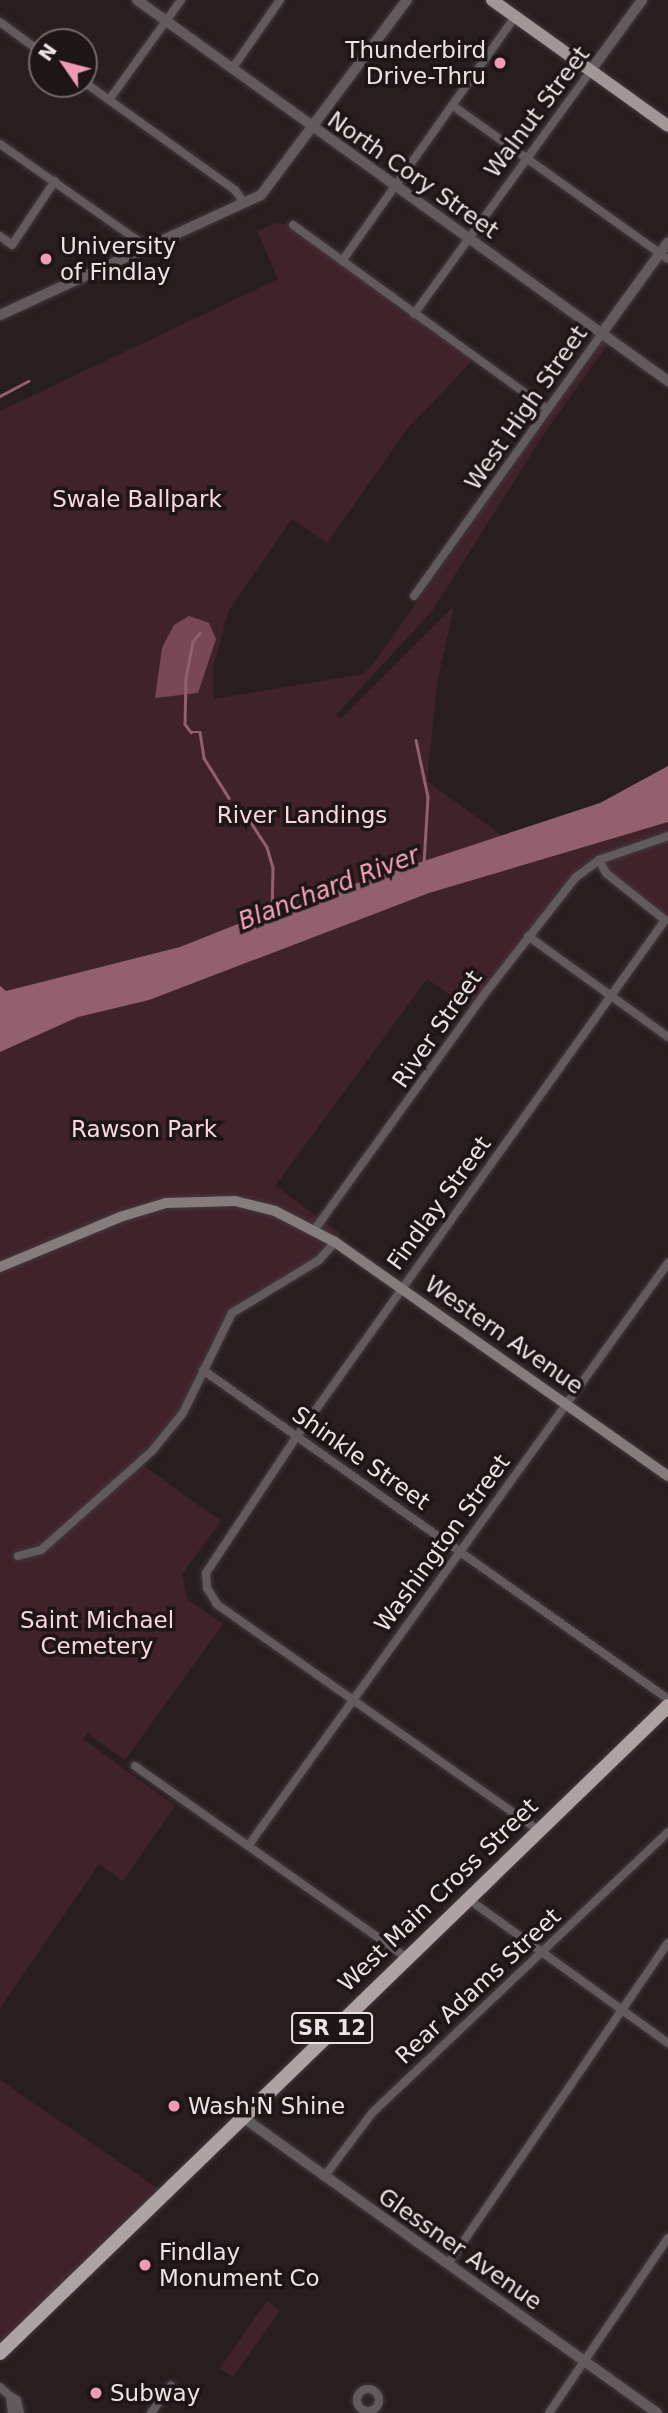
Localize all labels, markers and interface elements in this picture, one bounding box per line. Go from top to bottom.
north arrow [28,28,98,98]
place label: Thunderbird Drive-Thru [345,36,486,90]
text: N [34,39,61,65]
street label: Walnut Street [479,41,595,183]
marker: Thunderbird Drive-Thru [492,55,508,71]
street label: North Cory Street [322,106,504,244]
place label: University of Findlay [60,232,176,286]
marker: University of Findlay [38,251,54,267]
street label: West High Street [459,321,593,495]
park label: Swale Ballpark [52,485,222,513]
park label: River Landings [217,801,387,829]
water label: Blanchard River [235,841,423,937]
street label: River Street [386,965,488,1093]
park label: Rawson Park [71,1115,217,1143]
street label: Findlay Street [381,1131,497,1275]
street label: Western Avenue [419,1270,589,1400]
street label: Shinkle Street [287,1400,435,1516]
street label: Washington Street [368,1449,516,1637]
park label: Saint Michael Cemetery [20,1606,174,1660]
street label: West Main Cross Street [333,1793,543,1997]
street label: Rear Adams Street [390,1902,566,2070]
road number: SR 12 [290,2010,374,2046]
place label: Wash'N Shine [188,2092,345,2120]
marker: Wash'N Shine [166,2098,182,2114]
street label: Glessner Avenue [373,2182,547,2316]
place label: Findlay Monument Co [159,2238,320,2292]
marker: Findlay Monument Co [137,2257,153,2273]
place label: Subway [110,2379,200,2407]
marker: Subway [88,2385,104,2401]

